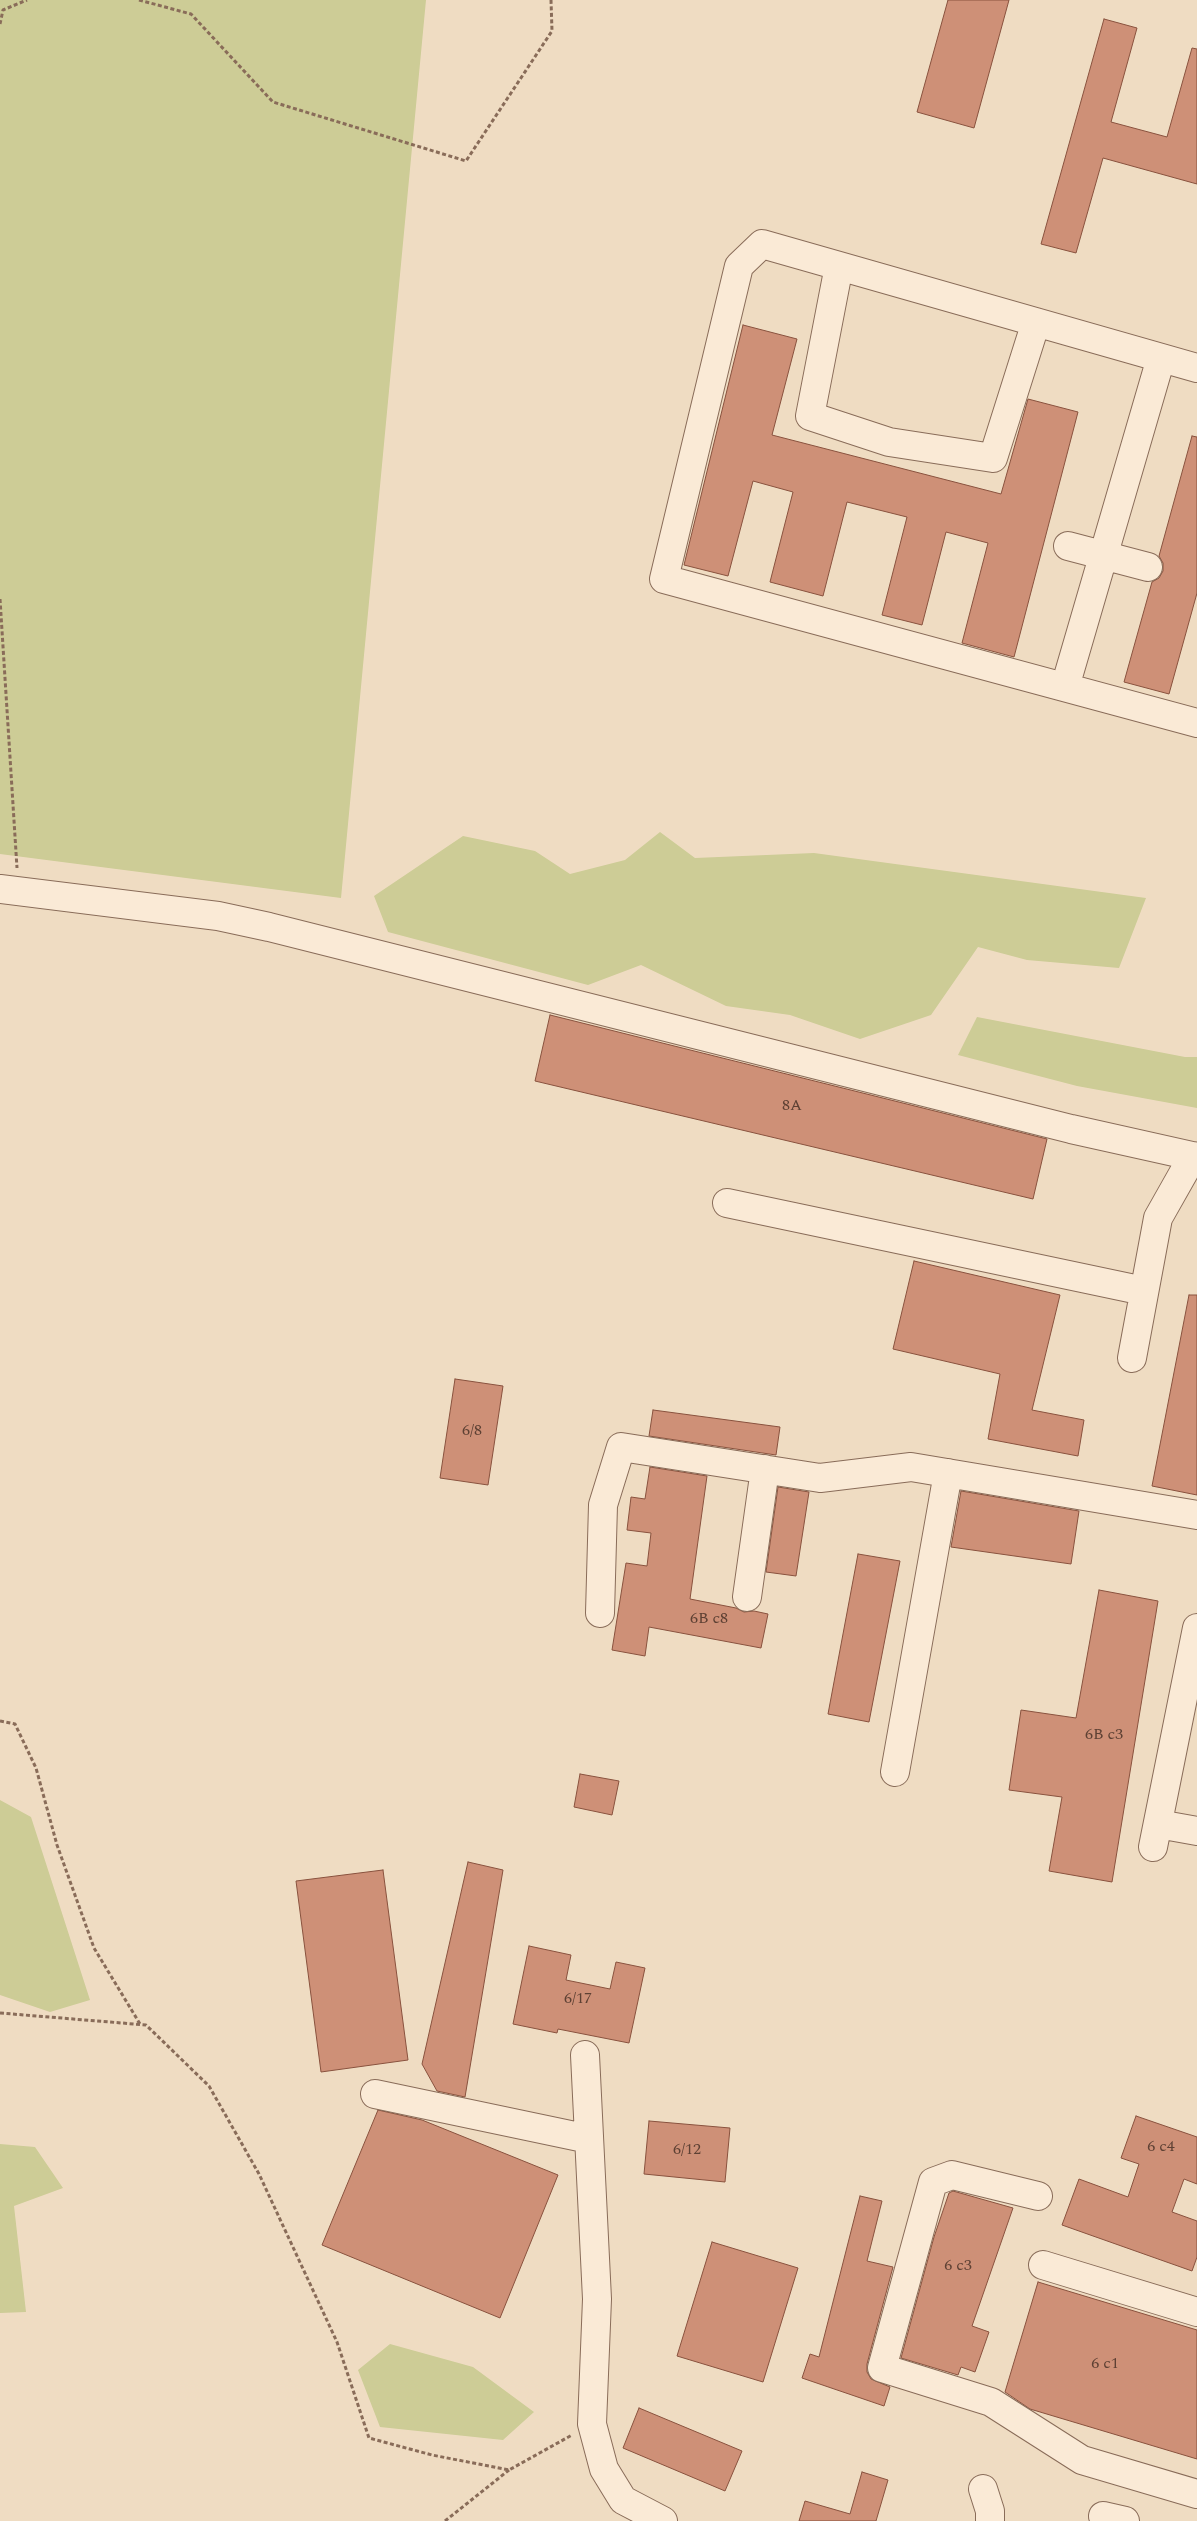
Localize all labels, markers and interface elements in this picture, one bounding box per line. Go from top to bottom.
house number: 8А [782,1097,802,1117]
house number: 6/8 [462,1422,482,1442]
house number: 6В с8 [690,1610,728,1630]
house number: 6В с3 [1085,1726,1123,1746]
house number: 6/17 [564,1990,592,2010]
house number: 6 с4 [1147,2138,1175,2158]
house number: 6/12 [673,2141,701,2161]
house number: 6 с3 [944,2257,972,2277]
house number: 6 с1 [1091,2355,1119,2375]

